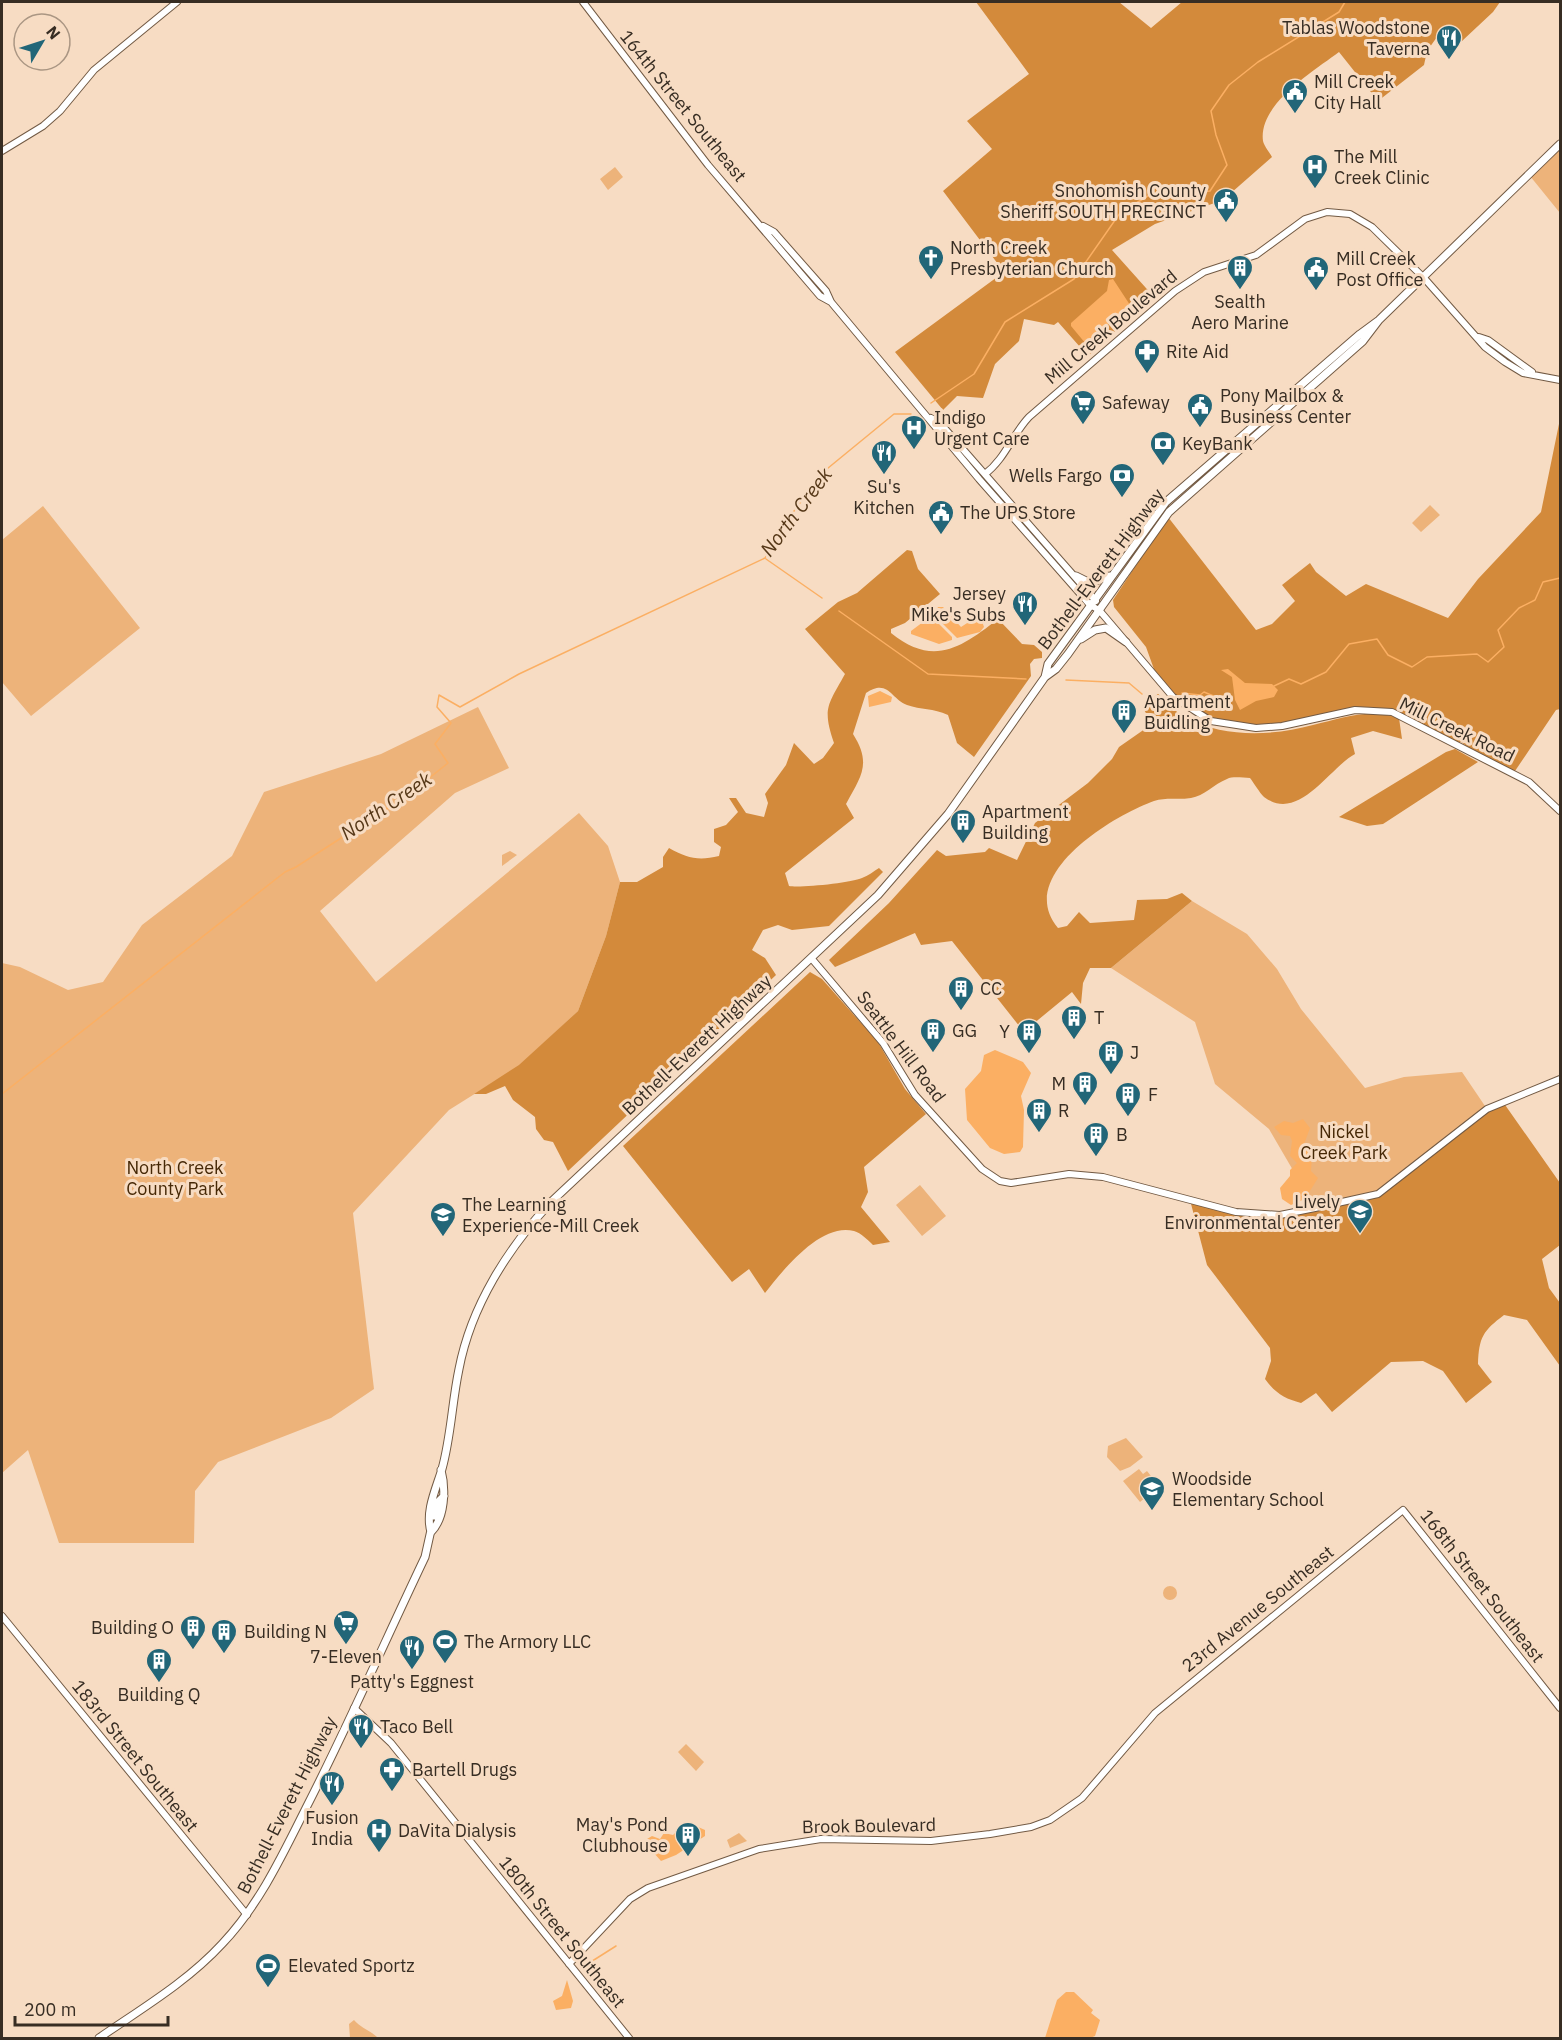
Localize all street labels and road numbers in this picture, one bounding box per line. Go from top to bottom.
street label: 164th Street Southeast [615,25,752,186]
street label: Mill Creek Boulevard [1040,264,1182,389]
street label: Bothell-Everett Highway [1032,483,1169,654]
street label: Mill Creek Road [1396,692,1519,767]
street label: Bothell-Everett Highway [617,969,776,1120]
street label: Seattle Hill Road [852,986,951,1107]
street label: 168th Street Southeast [1415,1504,1550,1667]
street label: 23rd Avenue Southeast [1177,1540,1338,1677]
street label: 183rd Street Southeast [67,1675,204,1836]
street label: Bothell-Everett Highway [232,1712,341,1897]
street label: Brook Boulevard [802,1813,936,1838]
street label: 180th Street Southeast [494,1851,631,2012]

